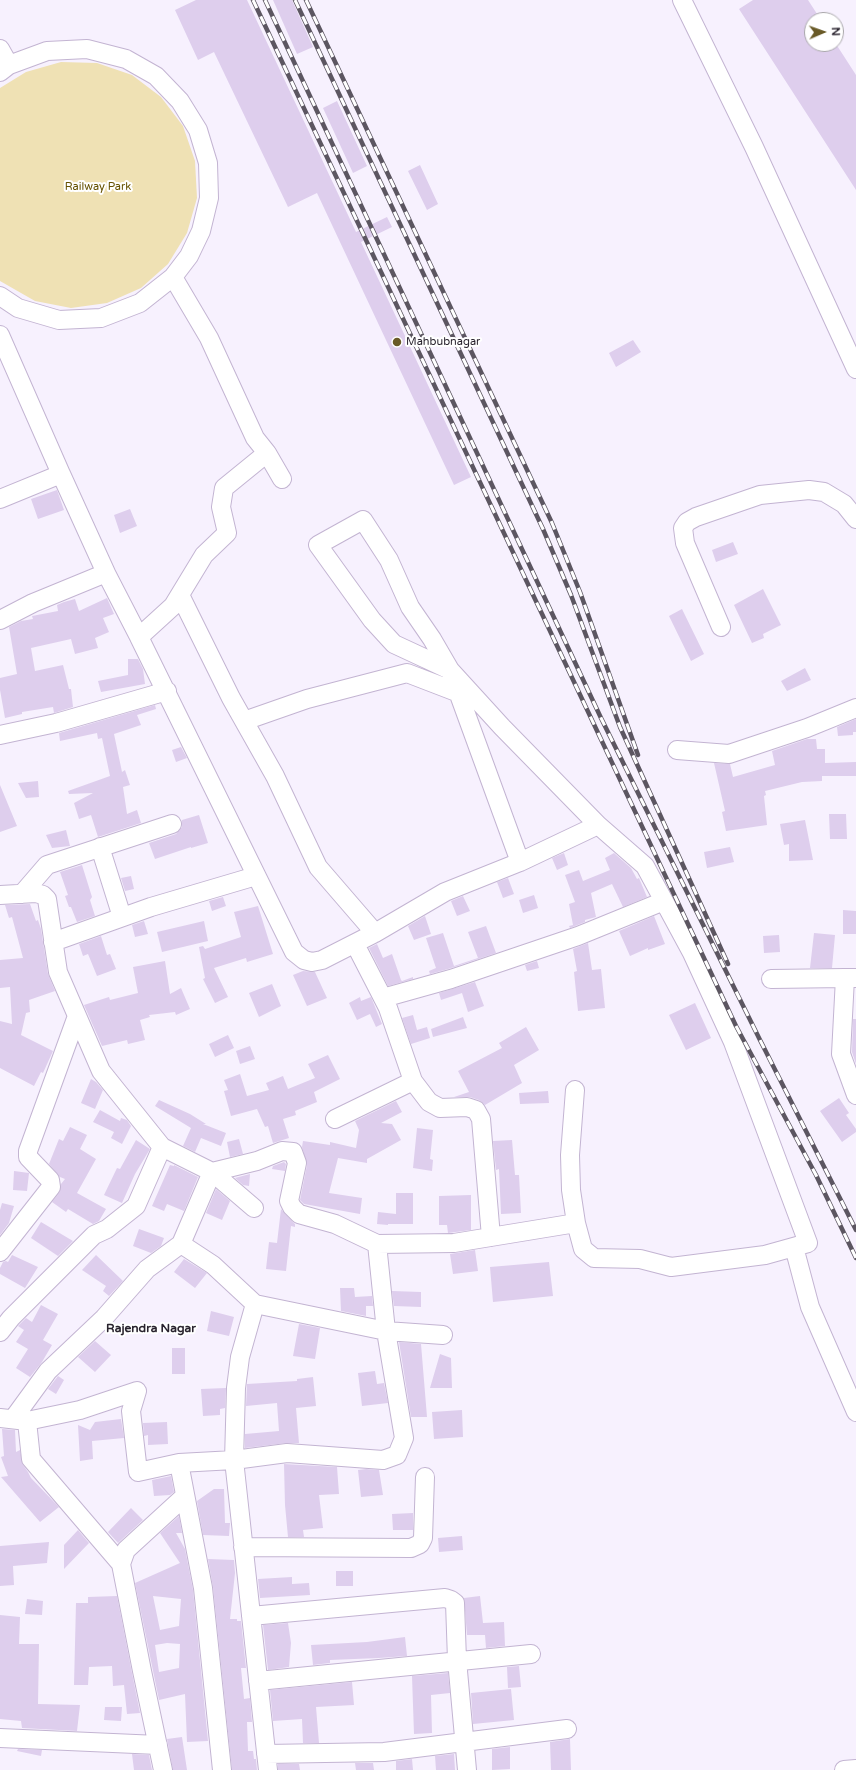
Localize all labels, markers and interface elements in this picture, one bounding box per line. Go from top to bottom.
north arrow [804,12,844,52]
text: N [829,27,842,36]
park label: Railway Park [65,180,131,194]
place label: Mahbubnagar [406,335,480,349]
marker: Mahbubnagar [391,336,403,348]
district label: Rajendra Nagar [106,1322,196,1336]

